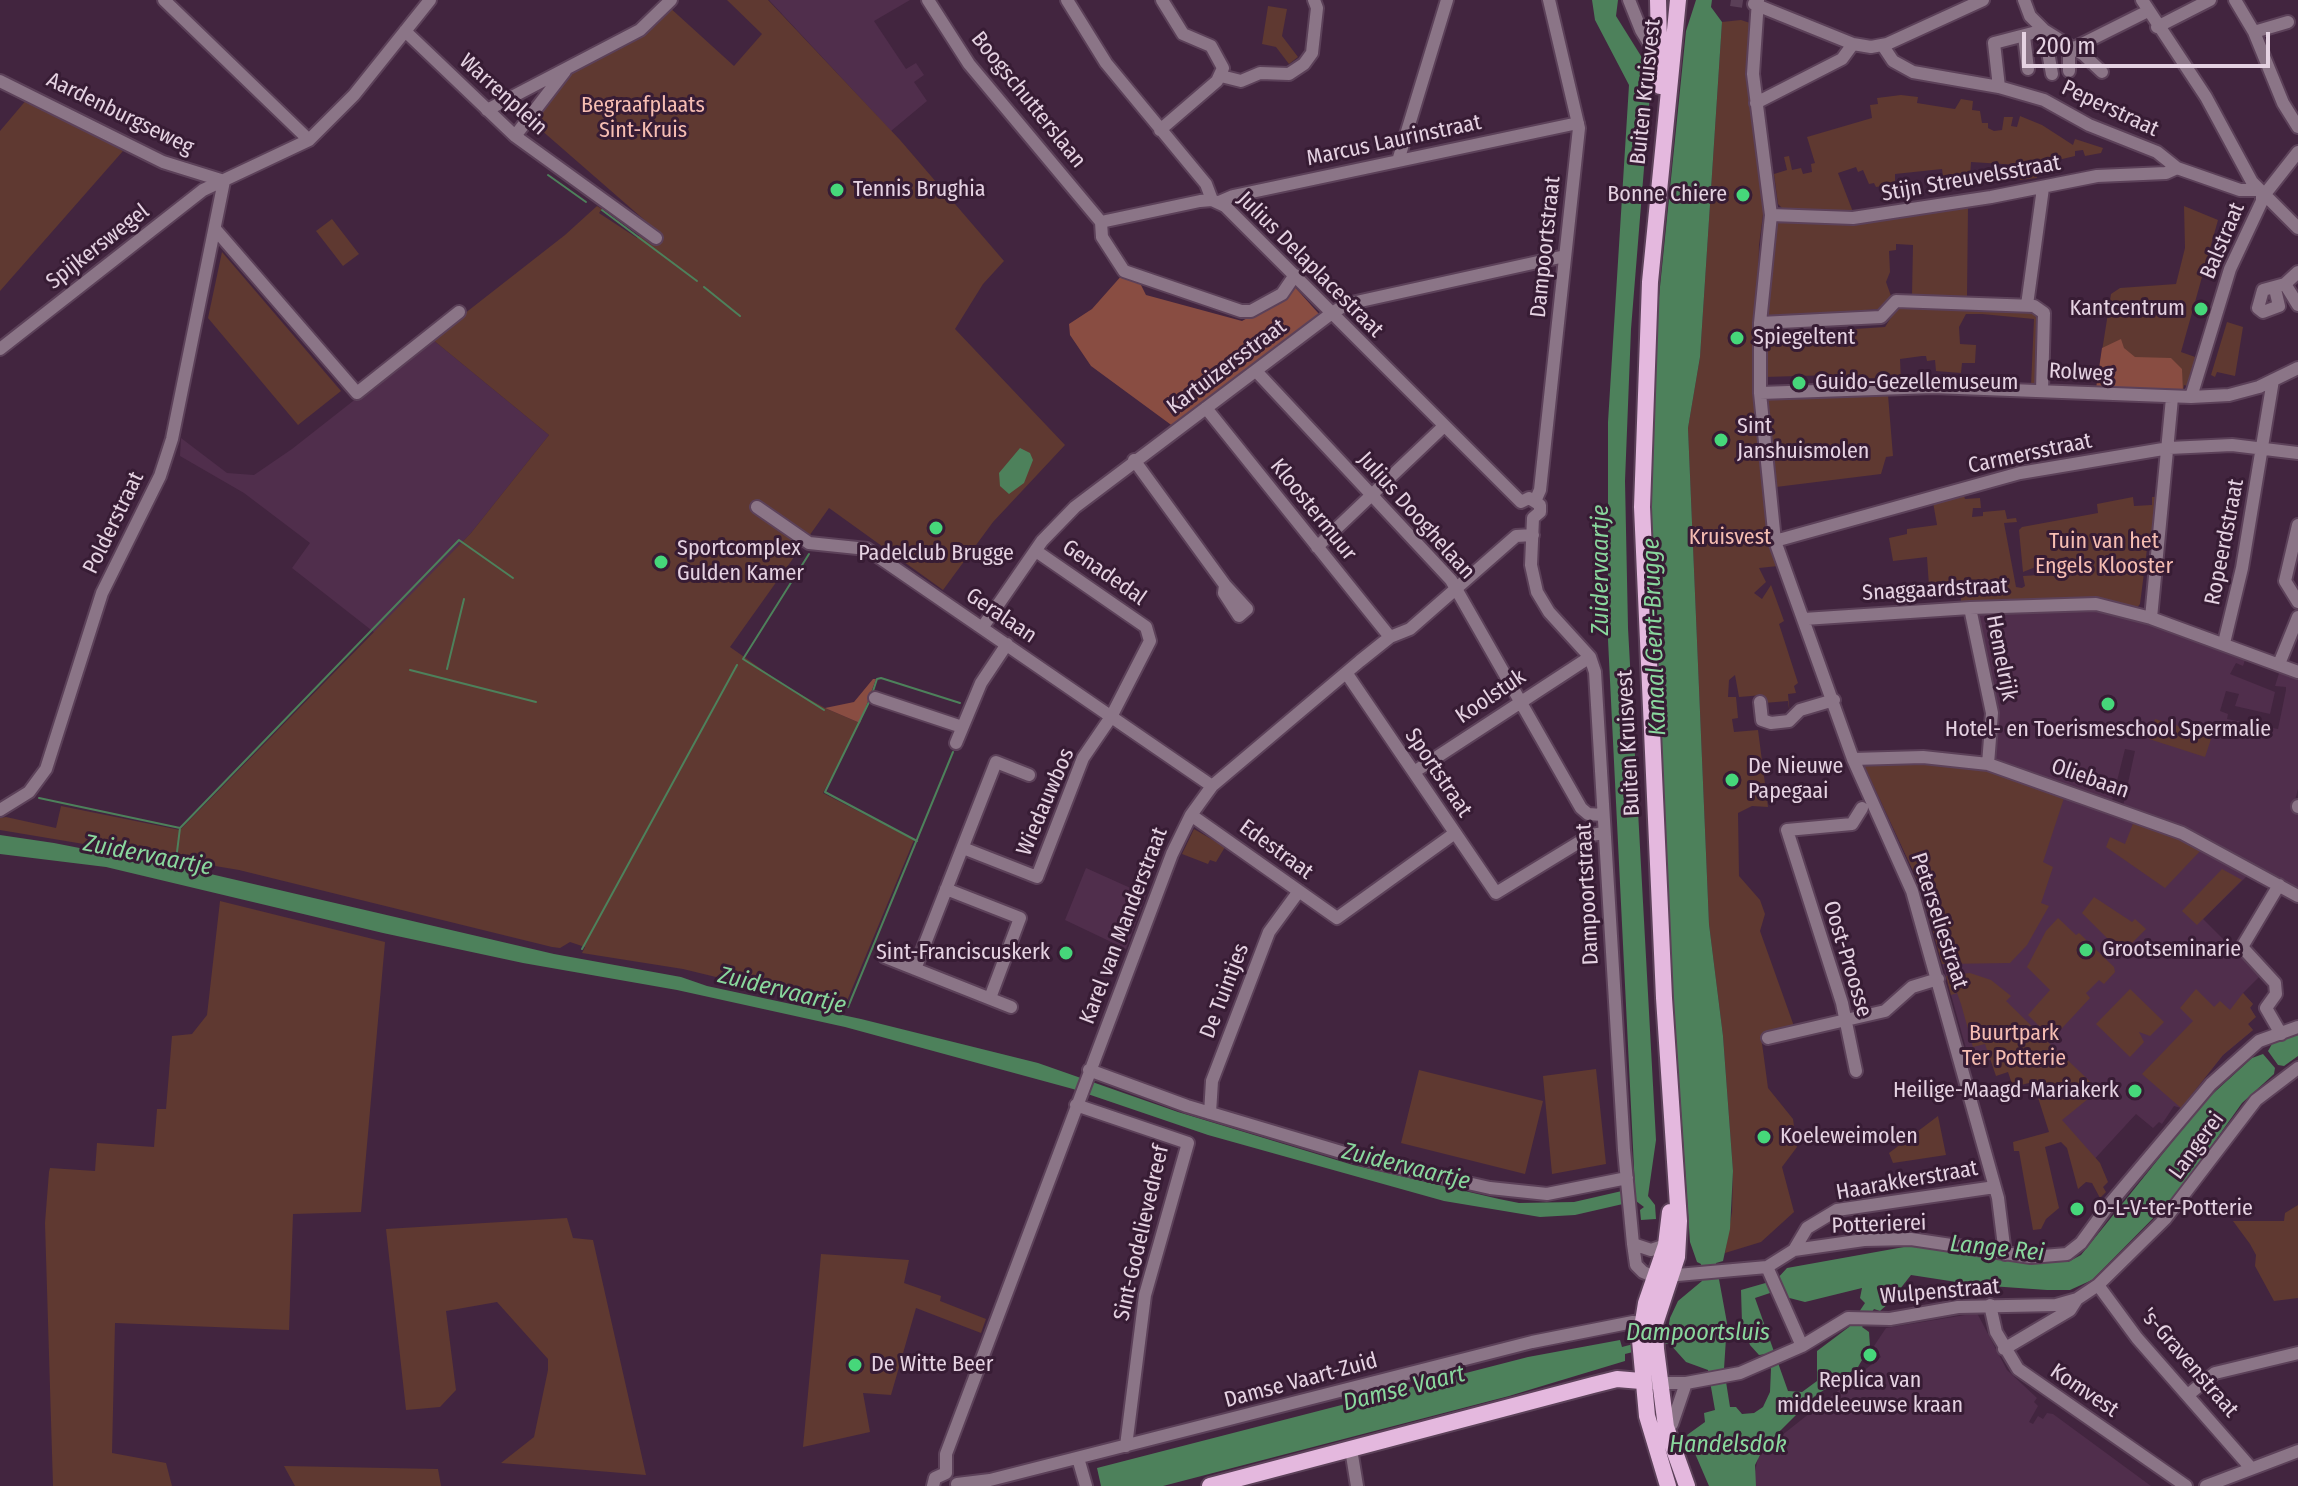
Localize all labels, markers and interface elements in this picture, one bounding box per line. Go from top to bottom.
scale bar [2026,16,2274,66]
street label: Buiten Kruisvest [1625,18,1667,166]
street label: Boogschutterslaan [965,27,1091,173]
text: 200 m [2036,32,2096,60]
street label: Warrenplein [454,49,552,141]
street label: Aardenburgseweg [42,67,198,161]
street label: Peperstraat [2057,75,2163,143]
park label: Begraafplaats Sint-Kruis [581,93,705,144]
street label: Marcus Laurinstraat [1304,110,1484,172]
street label: Stijn Streuvelsstraat [1879,150,2063,208]
street label: Dampoortstraat [1525,175,1567,319]
place label: Tennis Brughia [853,177,986,203]
marker: Tennis Brughia [828,181,846,199]
place label: Bonne Chiere [1607,182,1727,208]
marker: Bonne Chiere [1734,186,1752,204]
street label: Julius Delaplacestraat [1232,187,1388,343]
street label: Spijkerswegel [41,199,155,295]
street label: Balstraat [2195,199,2251,283]
place label: Kantcentrum [2070,296,2185,322]
marker: Kantcentrum [2192,300,2210,318]
street label: Kartuizersstraat [1162,314,1292,420]
place label: Spiegeltent [1753,325,1855,351]
marker: Spiegeltent [1728,329,1746,347]
street label: Rolweg [2048,358,2114,388]
place label: Guido-Gezellemuseum [1815,370,2018,396]
marker: Guido-Gezellemuseum [1790,374,1808,392]
place label: Sint Janshuismolen [1737,414,1869,466]
street label: Carmersstraat [1966,428,2094,480]
marker: Sint Janshuismolen [1712,431,1730,449]
street label: Julius Dooghelaan [1352,447,1480,585]
street label: Kloostermuur [1264,454,1362,566]
street label: Polderstraat [78,468,150,578]
street label: Ropeerdstraat [2200,477,2250,607]
water label: Zuidervaartje [1587,505,1615,635]
marker: Padelclub Brugge [927,519,945,537]
park label: Kruisvest [1689,525,1771,551]
park label: Tuin van het Engels Klooster [2035,529,2173,580]
street label: Genadedal [1057,534,1151,612]
place label: Sportcomplex Gulden Kamer [677,536,804,588]
water label: Kanaal Gent-Brugge [1637,538,1673,736]
place label: Padelclub Brugge [858,541,1014,567]
marker: Sportcomplex Gulden Kamer [652,553,670,571]
street label: Snaggaardstraat [1861,573,2009,607]
street label: Geralaan [961,583,1041,649]
street label: Hemelrijk [1980,613,2022,703]
street label: Koolstuk [1451,664,1531,730]
street label: Buiten Kruisvest [1612,669,1646,817]
marker: Hotel- en Toerismeschool Spermalie [2099,695,2117,713]
place label: Hotel- en Toerismeschool Spermalie [1945,717,2271,743]
street label: Sportstraat [1399,724,1477,822]
street label: Wiedauwbos [1012,744,1080,860]
street label: Oliebaan [2048,753,2132,805]
place label: De Nieuwe Papegaai [1748,754,1843,806]
marker: De Nieuwe Papegaai [1723,771,1741,789]
street label: Edestraat [1234,814,1318,886]
street label: Dampoortstraat [1571,822,1605,966]
street label: Karel van Manderstraat [1074,824,1174,1028]
water label: Zuidervaartje [81,829,215,883]
street label: Peterseliestraat [1905,850,1973,992]
street label: Oost-Proosse [1817,898,1877,1020]
place label: Grootseminarie [2102,937,2241,963]
place label: Sint-Franciscuskerk [876,940,1050,966]
street label: De Tuintjes [1195,940,1255,1042]
marker: Grootseminarie [2077,941,2095,959]
marker: Sint-Franciscuskerk [1057,944,1075,962]
water label: Zuidervaartje [715,961,849,1021]
park label: Buurtpark Ter Potterie [1962,1021,2066,1072]
place label: Heilige-Maagd-Mariakerk [1893,1078,2119,1104]
marker: Heilige-Maagd-Mariakerk [2126,1082,2144,1100]
street label: Langerei [2164,1107,2230,1185]
place label: Koeleweimolen [1780,1124,1918,1150]
marker: Koeleweimolen [1755,1128,1773,1146]
water label: Zuidervaartje [1339,1137,1473,1197]
street label: Sint-Godelievedreef [1109,1143,1175,1323]
street label: Haarakkerstraat [1834,1156,1980,1206]
place label: O-L-V-ter-Potterie [2093,1196,2253,1222]
marker: O-L-V-ter-Potterie [2068,1200,2086,1218]
street label: Potterierei [1831,1210,1927,1240]
water label: Lange Rei [1948,1230,2046,1268]
street label: Wulpenstraat [1879,1274,2001,1310]
street label: 's-Gravenstraat [2134,1303,2244,1423]
water label: Dampoortsluis [1626,1319,1770,1347]
marker: Replica van middeleeuwse kraan [1861,1346,1879,1364]
street label: Damse Vaart-Zuid [1221,1348,1381,1414]
place label: De Witte Beer [871,1352,993,1378]
marker: De Witte Beer [846,1356,864,1374]
street label: Komvest [2045,1359,2123,1423]
water label: Damse Vaart [1340,1360,1468,1418]
place label: Replica van middeleeuwse kraan [1777,1368,1963,1420]
water label: Handelsdok [1669,1431,1787,1459]

